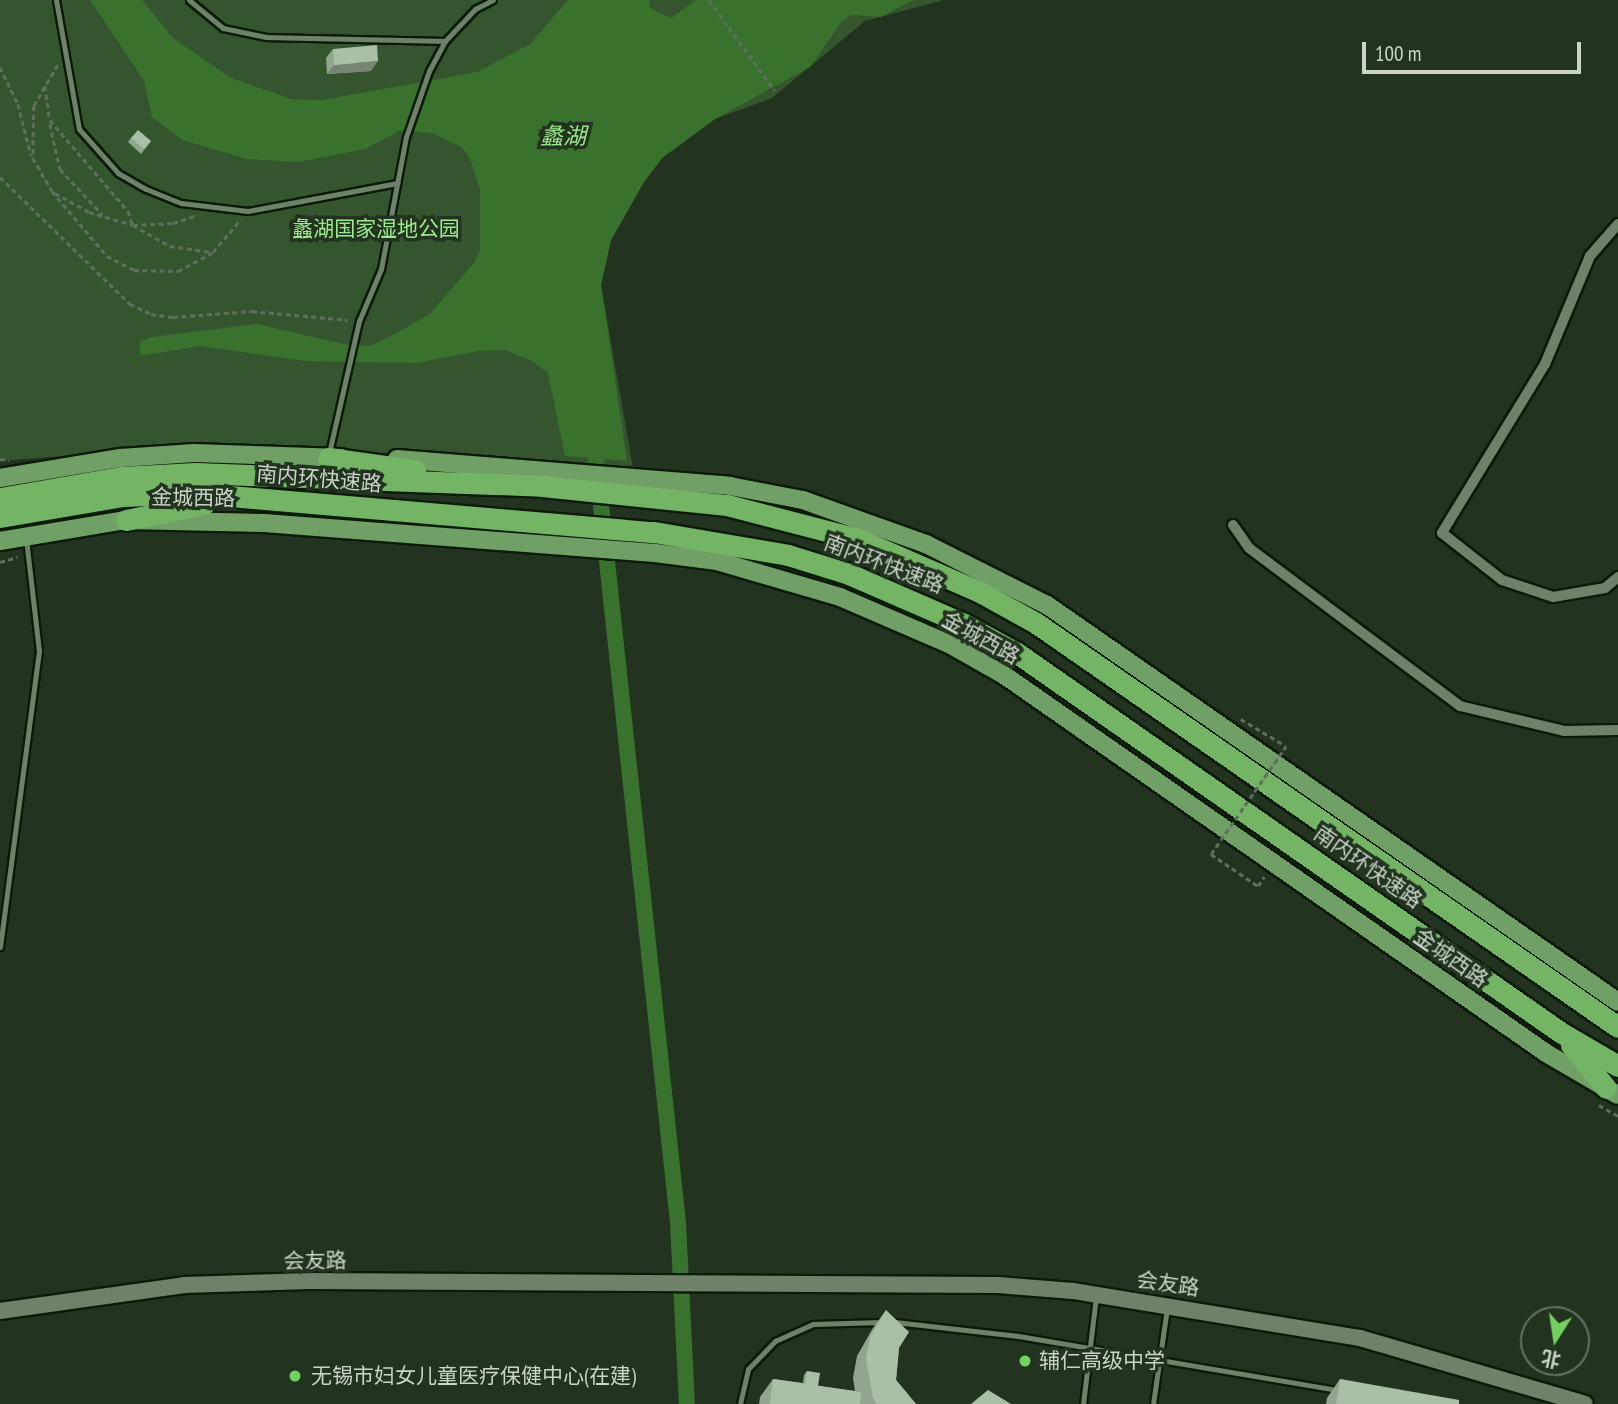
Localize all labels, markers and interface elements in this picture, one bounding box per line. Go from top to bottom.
scale bar [1366,28,1585,72]
text: 100 m [1375,40,1421,67]
water label: 蠡湖 [540,122,586,150]
park label: 蠡湖国家湿地公园 [292,216,460,242]
street label: 南内环快速路 [255,461,383,497]
street label: 金城西路 [151,485,235,511]
street label: 南内环快速路 [821,530,947,598]
street label: 金城西路 [938,607,1024,669]
street label: 南内环快速路 [1309,821,1427,913]
street label: 金城西路 [1409,924,1493,992]
street label: 会友路 [283,1248,347,1274]
street label: 会友路 [1135,1267,1201,1301]
north arrow [1520,1306,1590,1376]
text: 北 [1539,1346,1563,1373]
place label: 辅仁高级中学 [1039,1348,1165,1374]
marker: 辅仁高级中学 [1017,1353,1033,1369]
place label: 无锡市妇女儿童医疗保健中心(在建) [311,1363,636,1389]
marker: 无锡市妇女儿童医疗保健中心(在建) [285,1366,305,1386]

